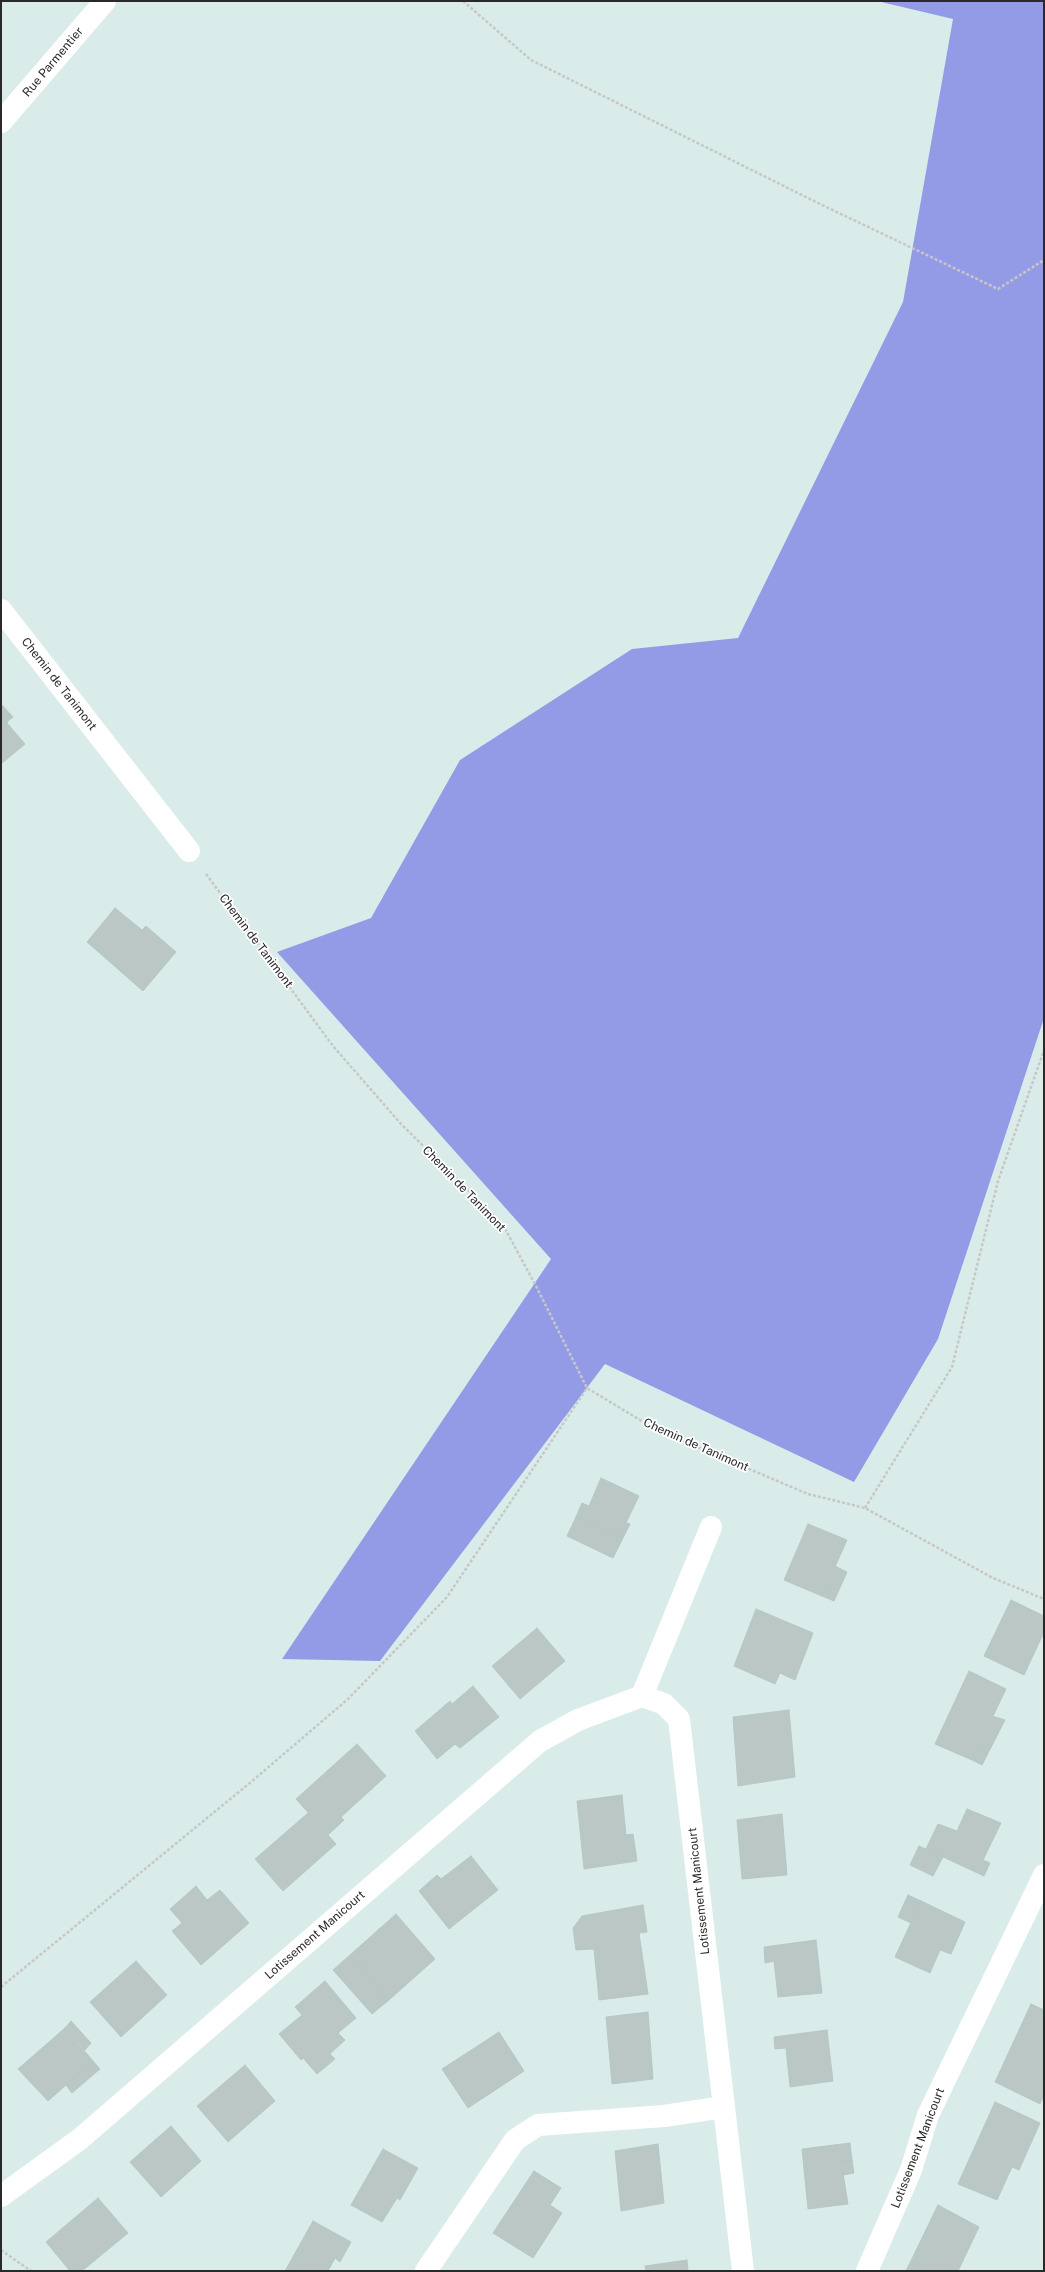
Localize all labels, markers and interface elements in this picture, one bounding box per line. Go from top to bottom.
street label: Rue Parmentier [20,24,86,100]
street label: Chemin de Tanimont [18,635,100,733]
street label: Chemin de Tanimont [216,891,296,991]
street label: Chemin de Tanimont [419,1143,509,1235]
street label: Chemin de Tanimont [641,1415,751,1475]
street label: Lotissement Manicourt [685,1827,713,1955]
street label: Lotissement Manicourt [262,1888,368,1982]
street label: Lotissement Manicourt [888,2086,948,2210]

